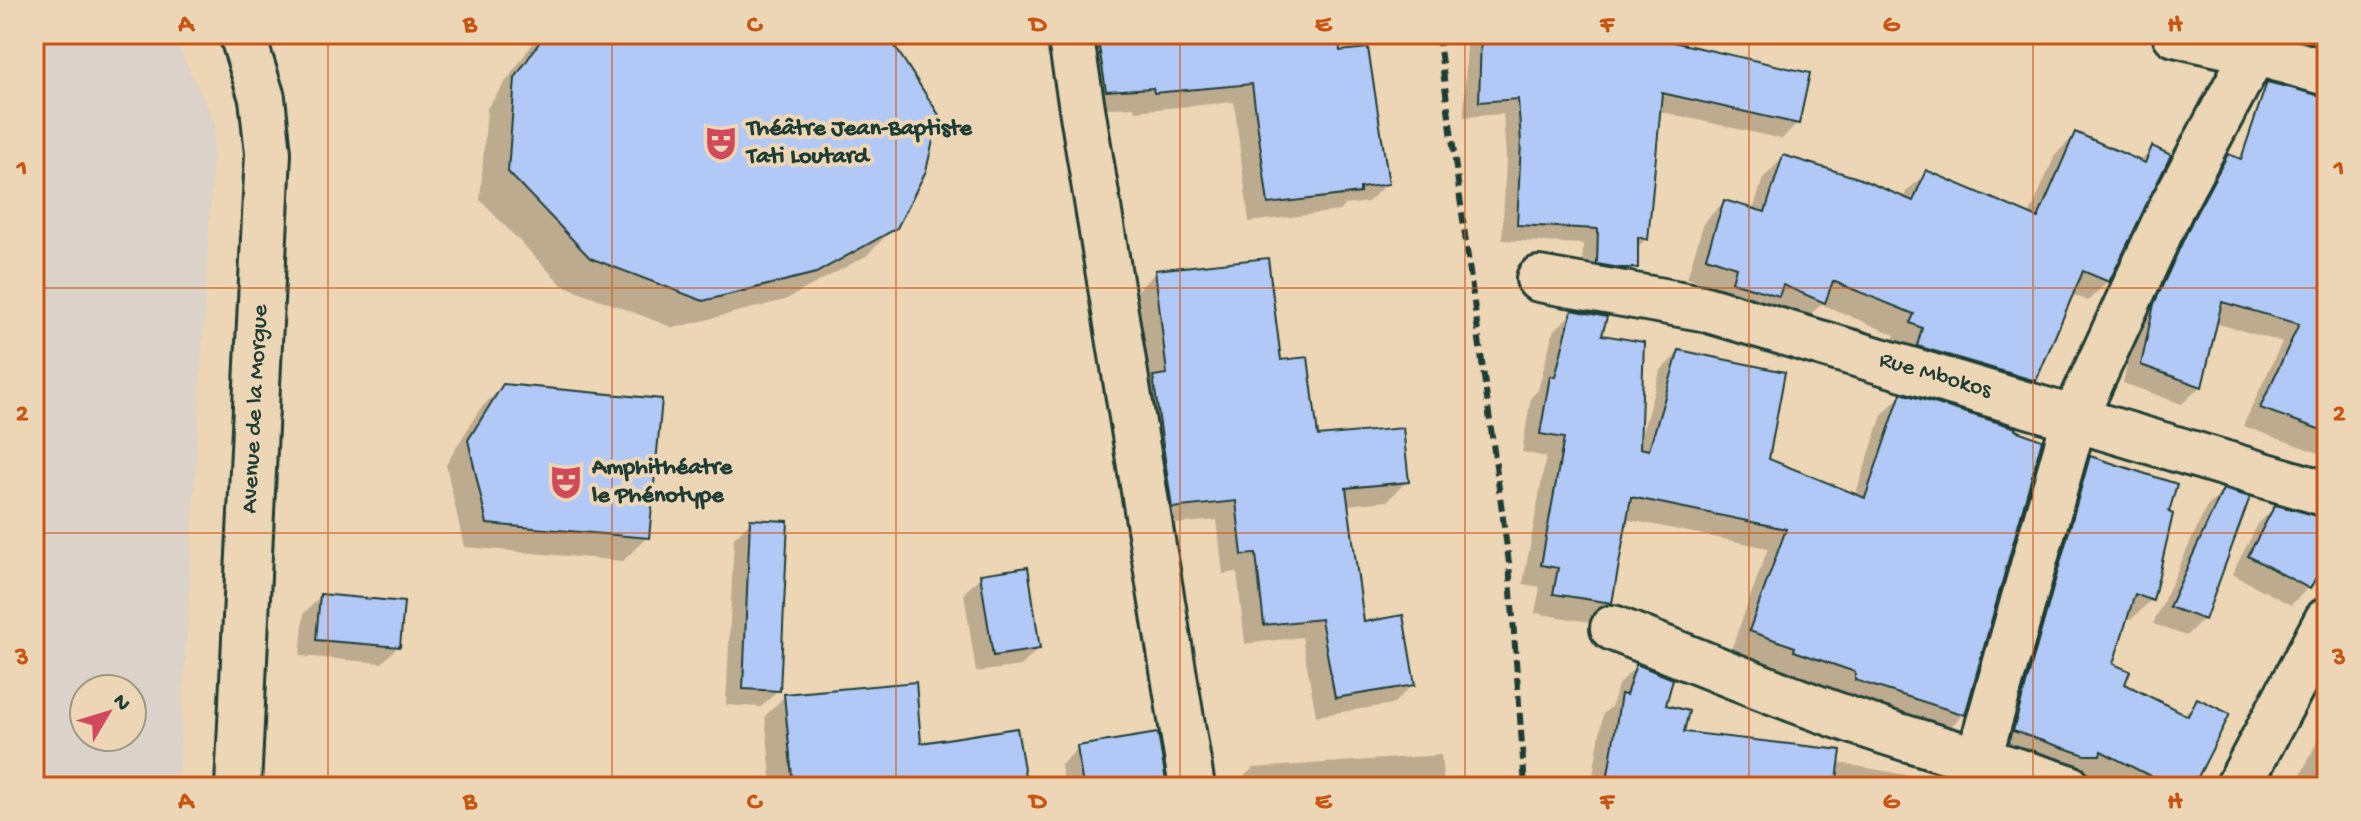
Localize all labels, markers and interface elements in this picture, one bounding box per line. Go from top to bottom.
text: A [177,11,195,42]
text: B [462,11,478,42]
text: C [747,11,764,42]
text: D [1028,11,1048,42]
text: E [1315,11,1333,42]
text: F [1599,11,1615,42]
text: G [1883,11,1901,42]
text: H [2168,11,2184,42]
place label: Théâtre Jean-Baptiste Tati Loutard [745,115,974,172]
theatre icon: Théâtre Jean-Baptiste Tati Loutard [702,124,740,162]
text: 1 [16,155,27,186]
text: 1 [2333,155,2344,186]
street label: Avenue de la Morgue [236,303,276,514]
street label: Rue Mbokos [1875,346,1996,406]
text: 2 [16,400,29,431]
text: 2 [2333,400,2346,431]
place label: Amphithéatre le Phénotype [591,454,734,511]
theatre icon: Amphithéatre le Phénotype [547,463,585,501]
text: 3 [14,644,29,675]
text: 3 [2331,644,2346,675]
north arrow [68,673,148,753]
text: N [106,689,135,717]
text: A [177,788,195,819]
text: B [462,788,478,819]
text: C [747,788,764,819]
text: D [1028,788,1048,819]
text: E [1315,788,1333,819]
text: F [1599,788,1615,819]
text: G [1883,788,1901,819]
text: H [2168,788,2184,819]

